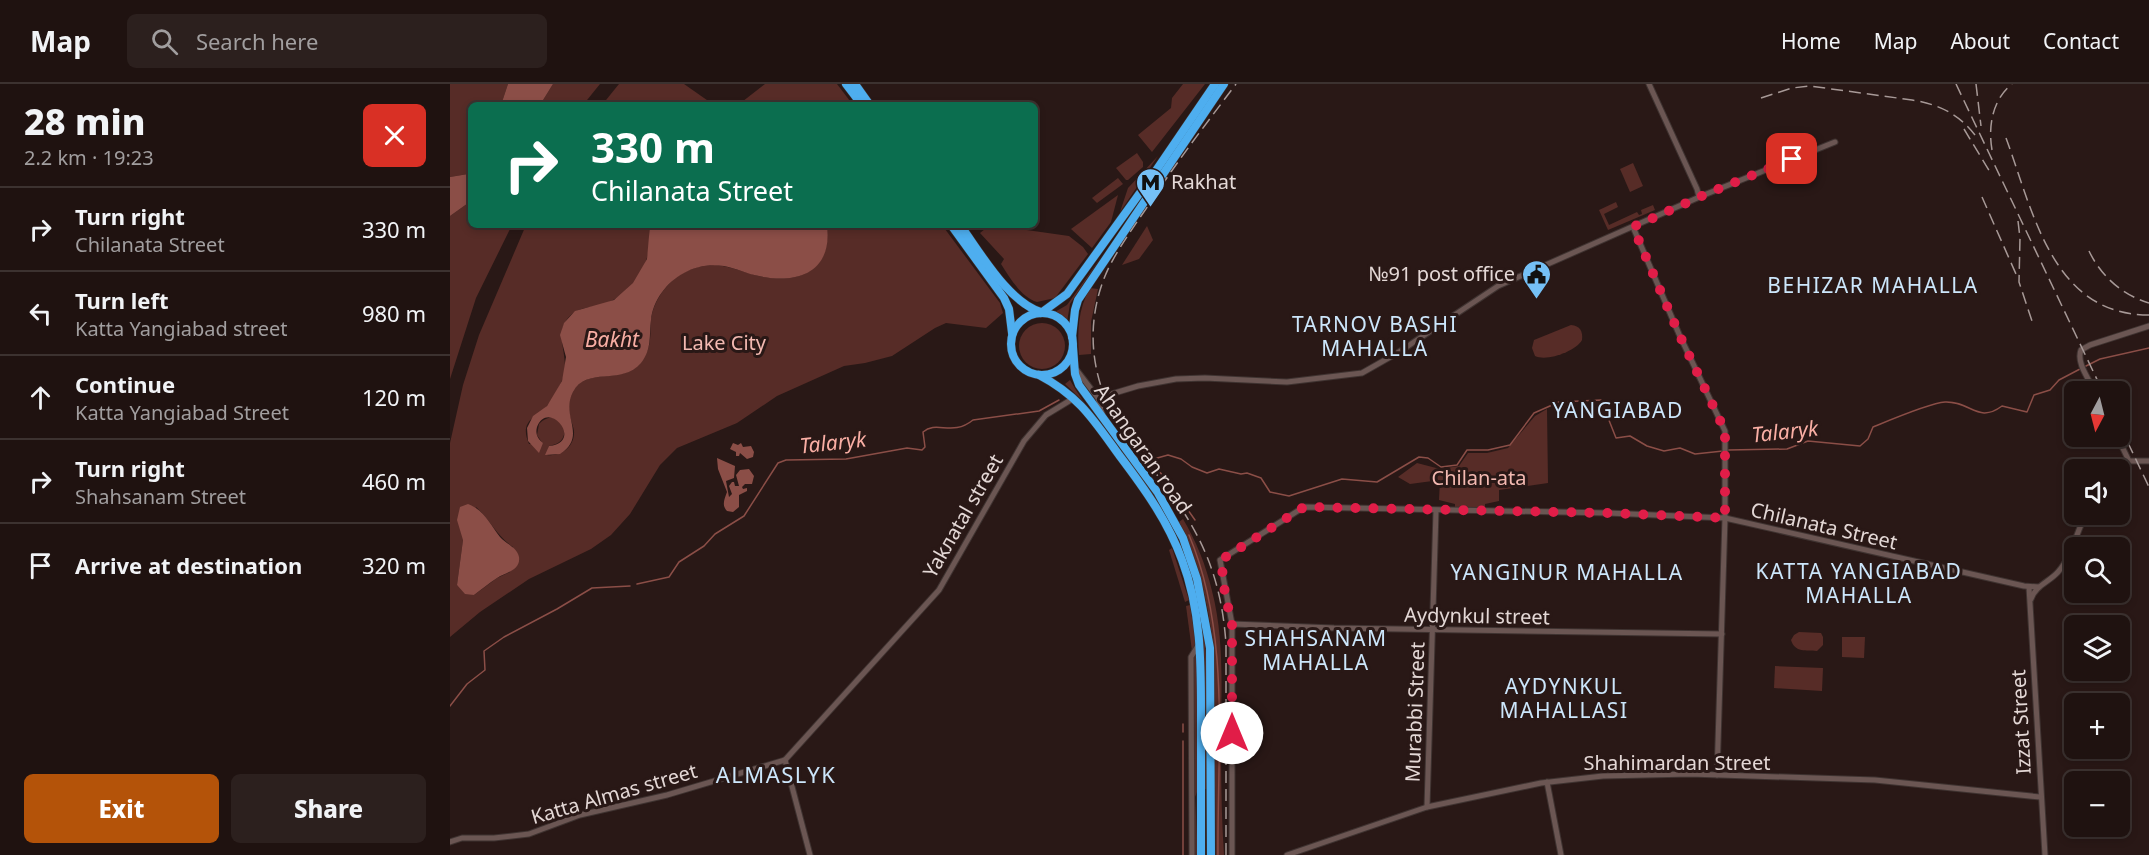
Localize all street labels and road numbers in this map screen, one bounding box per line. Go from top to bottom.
street label: Ahangaran road [1089,379,1198,519]
street label: Yakлatal street [916,449,1009,582]
street label: Chilanata Street [1748,496,1900,555]
street label: Aydynkul street [1404,601,1550,630]
street label: Murabbi Street [1399,641,1430,783]
street label: Izzat Street [2004,669,2037,775]
street label: Shahimardan Street [1584,749,1770,776]
street label: Katta Almas street [528,757,700,830]

